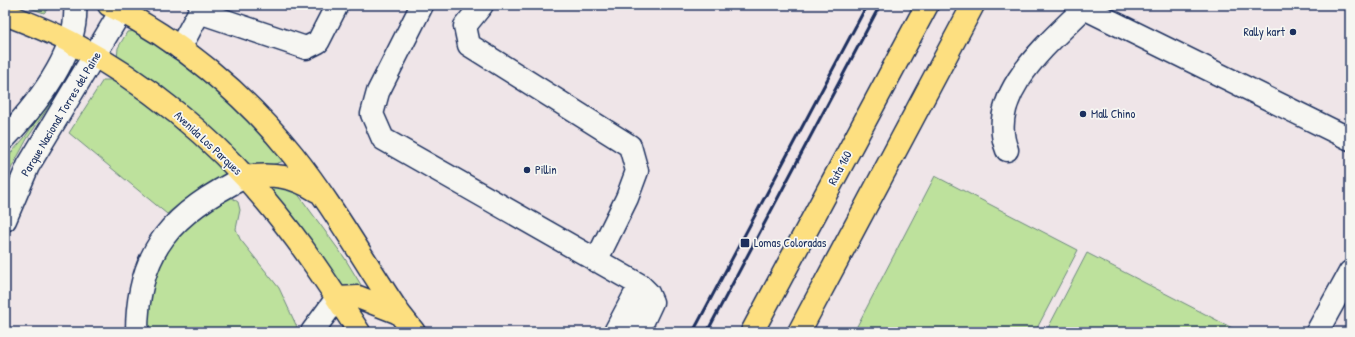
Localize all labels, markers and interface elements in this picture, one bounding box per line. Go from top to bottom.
place label: Rally kart [1243,23,1286,40]
marker: Rally kart [1288,27,1298,37]
street label: Parque Nacional Torres del Paine [16,48,105,179]
place label: Mall Chino [1091,105,1136,122]
street label: Avenida Los Parques [171,107,246,179]
marker: Mall Chino [1078,109,1088,119]
street label: Ruta 160 [824,148,856,188]
place label: Pillin [535,161,557,178]
marker: Pillin [522,165,532,175]
place label: Lomas Coloradas [754,234,827,251]
marker: Lomas Coloradas [739,237,751,249]

